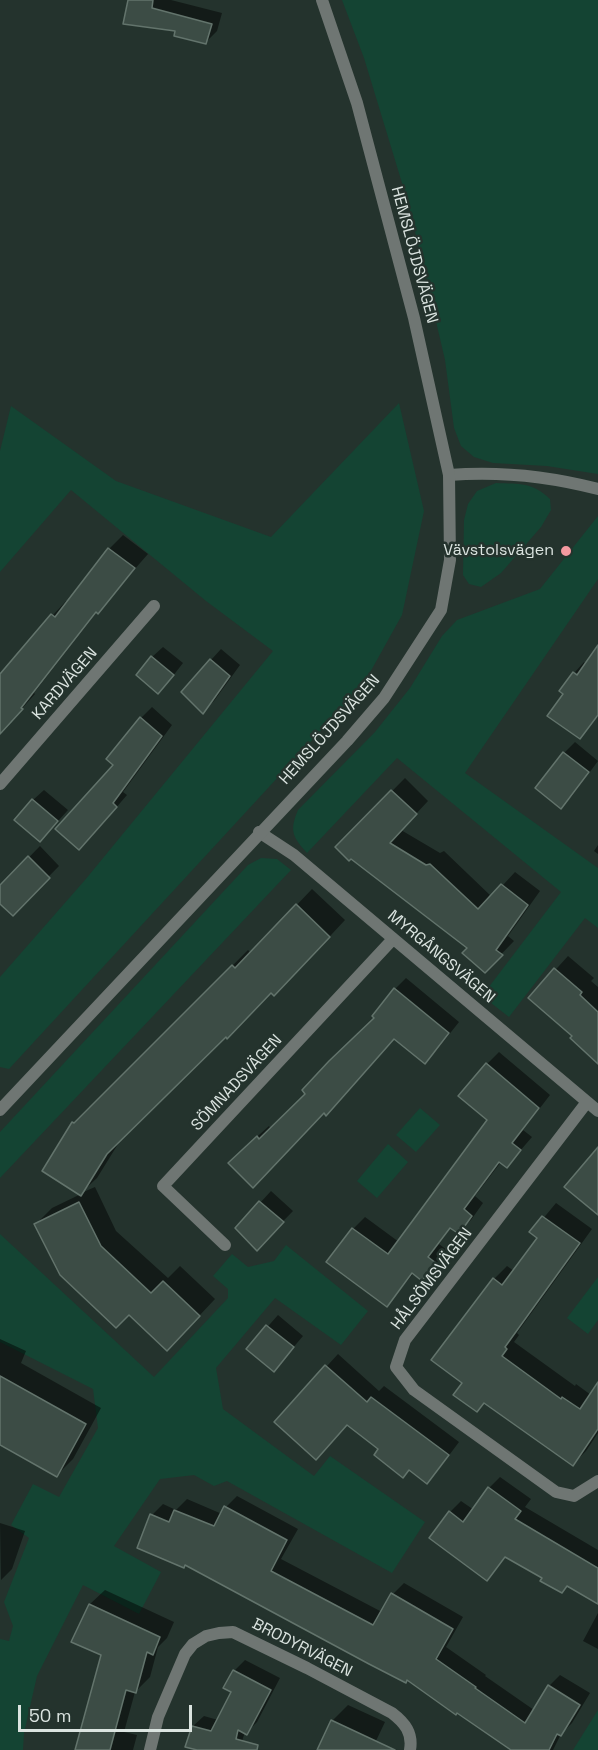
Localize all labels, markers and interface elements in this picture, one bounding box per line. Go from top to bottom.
street label: HEMSLÖJDSVÄGEN [386,184,442,326]
place label: Vävstolsvägen [443,541,554,561]
marker: Vävstolsvägen [559,544,573,558]
street label: KARDVÄGEN [28,644,102,724]
street label: HEMSLÖJDSVÄGEN [276,671,384,789]
street label: MYRGÅNGSVÄGEN [383,906,499,1008]
street label: SÖMNADSVÄGEN [188,1031,286,1135]
street label: HÅLSÖMSVÄGEN [387,1224,477,1334]
street label: BRODYRVÄGEN [249,1614,355,1682]
scale bar [21,1693,195,1731]
text: 50 m [29,1704,71,1727]

